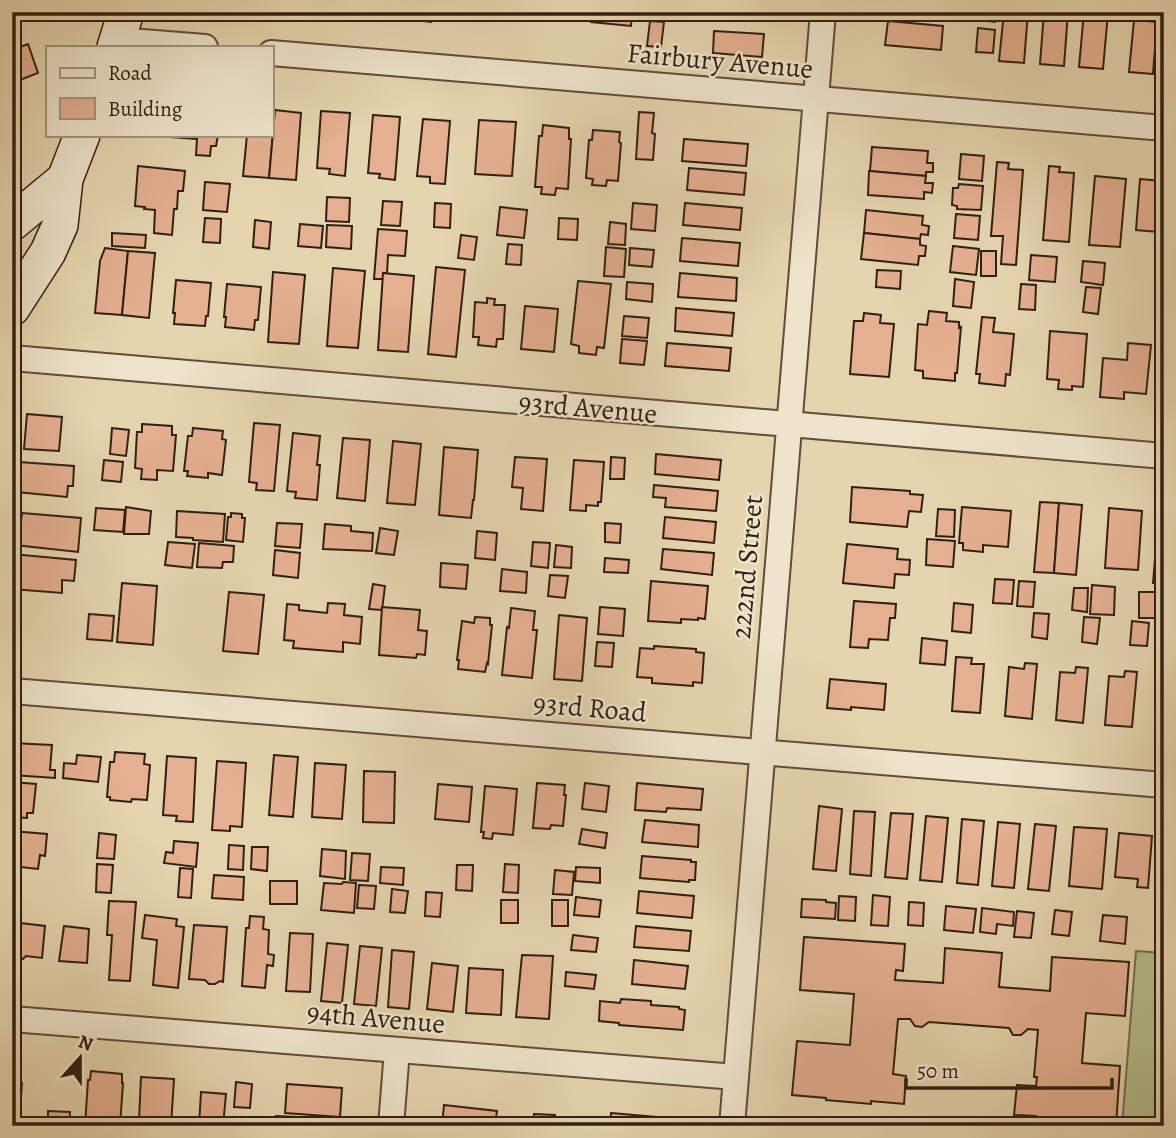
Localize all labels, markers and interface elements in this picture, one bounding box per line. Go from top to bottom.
street label: Fairbury Avenue [625,34,815,88]
legend [46,46,273,136]
text: Road [108,59,152,87]
text: Building [108,95,183,123]
street label: 93rd Avenue [517,383,659,433]
street label: 222nd Street [722,493,772,641]
street label: 93rd Road [532,684,649,732]
street label: 94th Avenue [305,993,447,1043]
north arrow [46,1023,116,1092]
text: N [75,1028,97,1058]
scale bar [906,1047,1113,1091]
text: 50 m [917,1057,959,1085]

